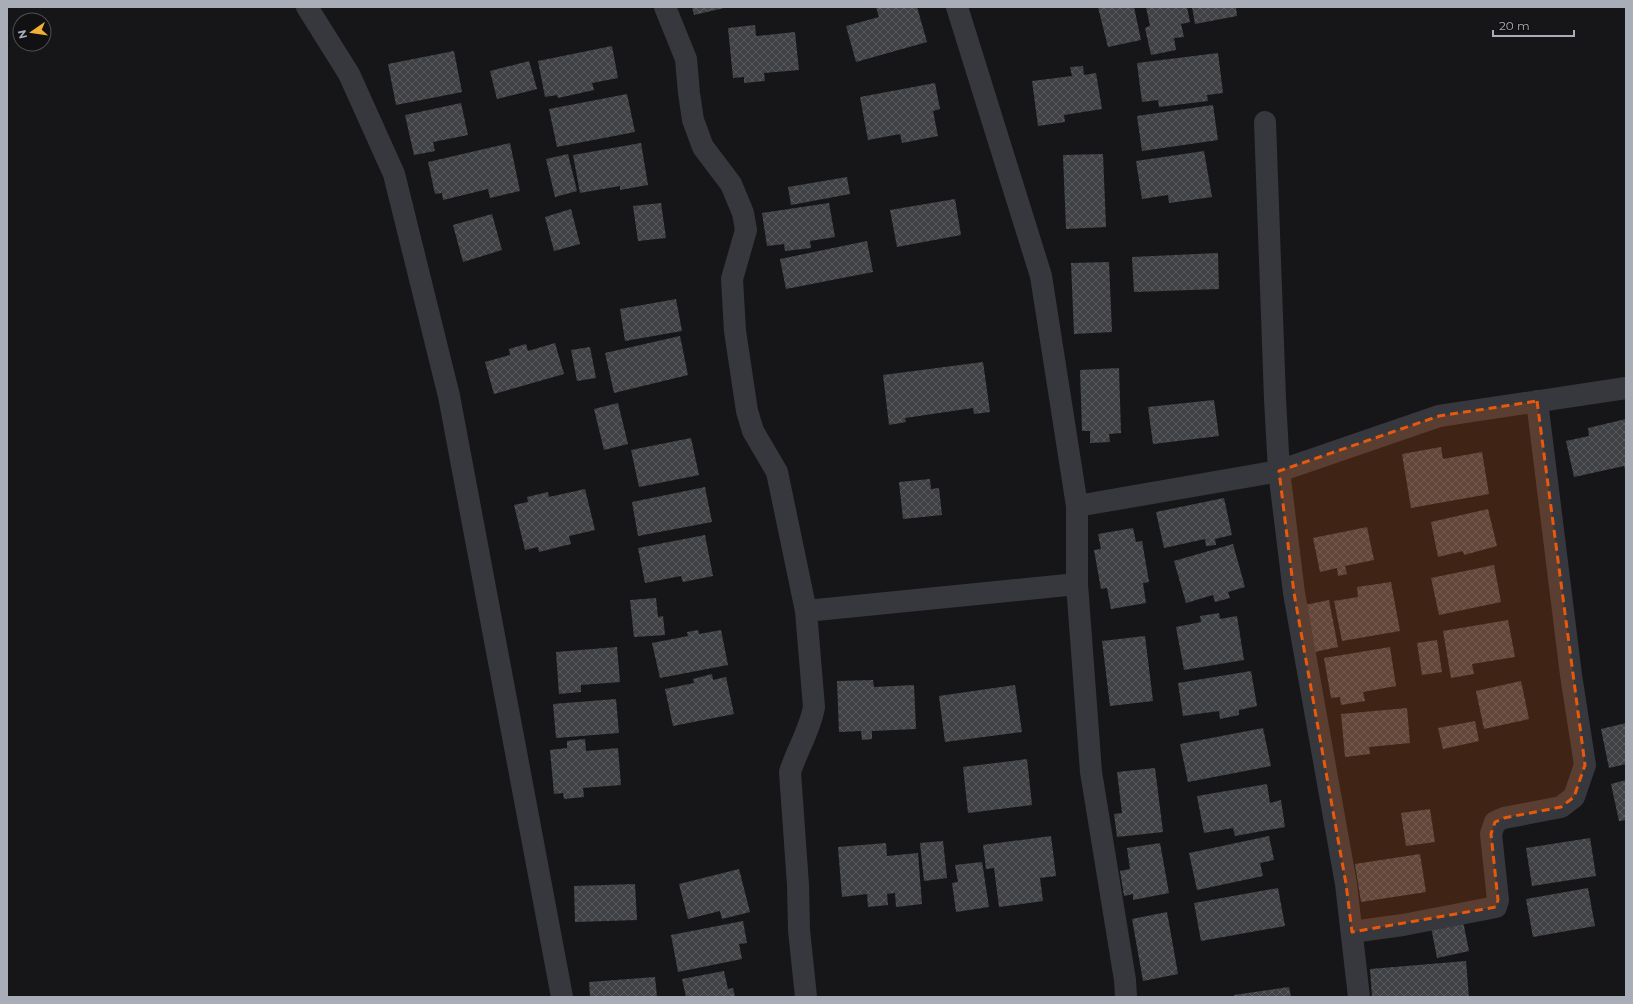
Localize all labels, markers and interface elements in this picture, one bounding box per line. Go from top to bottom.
north arrow [12,12,52,52]
scale bar [1493,12,1574,38]
text: 20 m [1499,18,1530,33]
text: N [14,28,30,40]

